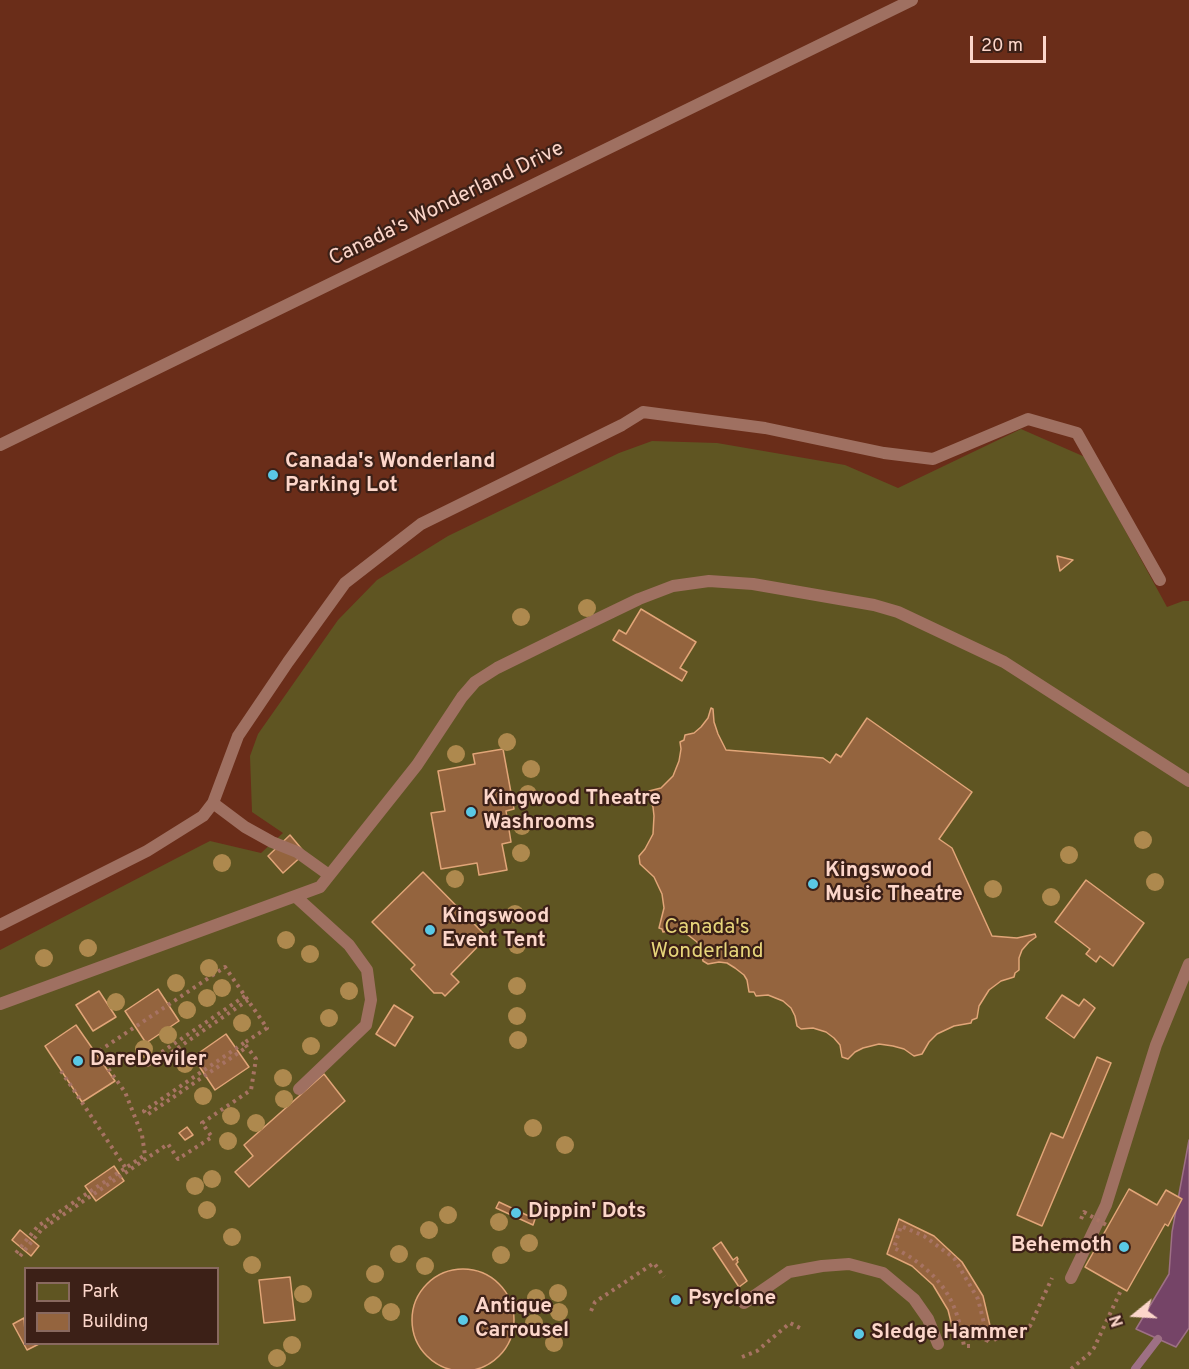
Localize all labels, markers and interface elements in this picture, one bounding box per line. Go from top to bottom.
scale bar [973,24,1050,62]
text: 20 m [981,35,1023,58]
street label: Canada's Wonderland Drive [325,137,569,273]
place label: Canada's Wonderland Parking Lot [285,450,495,500]
marker: Canada's Wonderland Parking Lot [266,468,280,482]
place label: Kingwood Theatre Washrooms [483,787,661,837]
marker: Kingwood Theatre Washrooms [464,805,478,819]
place label: Kingswood Music Theatre [825,859,963,909]
marker: Kingswood Music Theatre [806,877,820,891]
place label: Kingswood Event Tent [442,905,549,955]
park label: Canada's Wonderland [650,916,764,966]
marker: Kingswood Event Tent [423,923,437,937]
place label: DareDeviler [90,1048,206,1074]
marker: DareDeviler [71,1054,85,1068]
place label: Dippin' Dots [528,1200,646,1226]
marker: Dippin' Dots [509,1206,523,1220]
place label: Behemoth [1011,1234,1112,1260]
marker: Behemoth [1117,1240,1131,1254]
legend [24,1267,219,1345]
text: Park [82,1281,119,1304]
north arrow [1105,1285,1165,1345]
place label: Psyclone [688,1287,776,1313]
marker: Psyclone [669,1293,683,1307]
place label: Antique Carrousel [475,1295,569,1345]
text: Building [82,1311,148,1334]
text: N [1107,1312,1129,1329]
marker: Antique Carrousel [456,1313,470,1327]
place label: Sledge Hammer [871,1321,1028,1347]
marker: Sledge Hammer [852,1327,866,1341]

